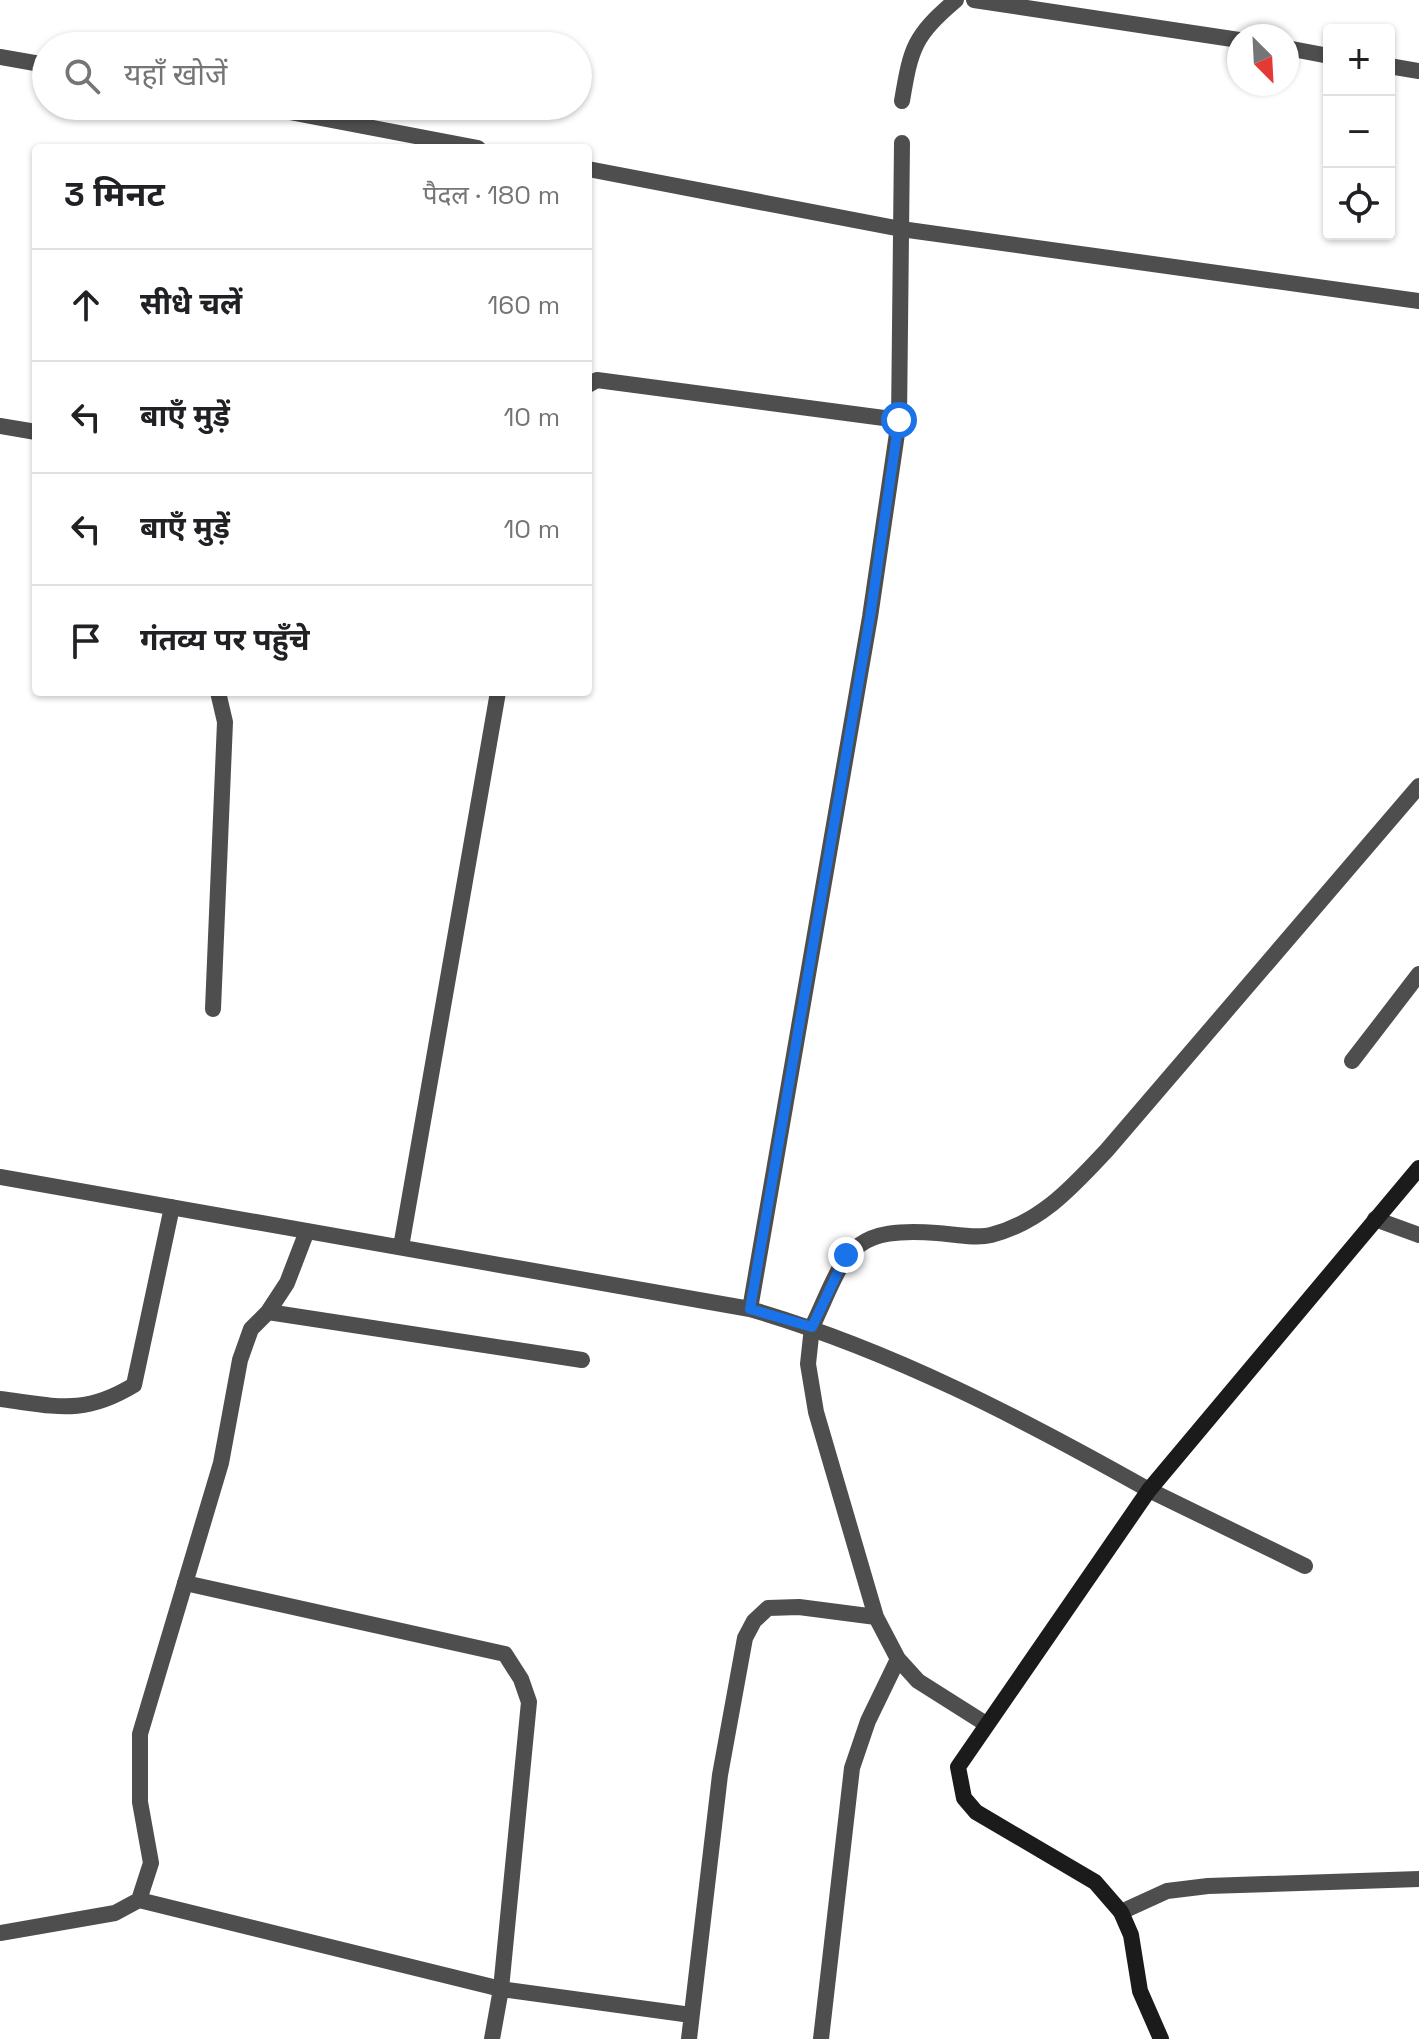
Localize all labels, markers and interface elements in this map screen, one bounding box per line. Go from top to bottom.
north arrow [1227,24,1299,96]
map controls [1323,24,1395,240]
button: + [1323,24,1395,96]
search box [32,32,592,120]
icon: search [60,54,104,98]
text: यहाँ खोजें [124,55,227,94]
button: − [1323,96,1395,168]
button: locate [1323,168,1395,240]
text: 3 मिनट [64,173,165,216]
text: पैदल · 180 m [423,178,560,212]
icon: ahead [64,283,108,327]
text: सीधे चलें [140,284,242,323]
text: 160 m [488,288,560,322]
icon: left [64,395,108,439]
text: बाएँ मुड़ें [140,396,230,435]
text: 10 m [503,400,560,434]
route start [881,402,917,438]
icon: left [64,507,108,551]
text: बाएँ मुड़ें [140,508,230,547]
text: 10 m [503,512,560,546]
icon: arrive [64,619,108,663]
text: गंतव्य पर पहुँचे [140,620,309,659]
route end [828,1237,864,1273]

